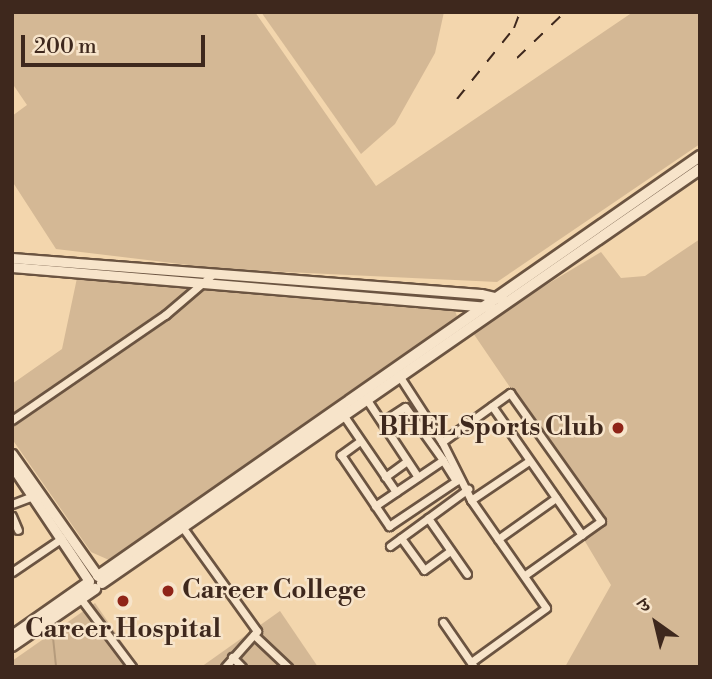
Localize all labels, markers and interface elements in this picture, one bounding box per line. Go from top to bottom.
scale bar [24,21,208,65]
text: 200 m [34,34,97,60]
place label: BHEL Sports Club [379,412,604,444]
marker: BHEL Sports Club [610,420,626,436]
place label: Career College [182,575,366,607]
marker: Career College [160,583,176,599]
north arrow [621,588,691,658]
marker: Career Hospital [113,591,133,611]
text: उ [634,593,655,618]
place label: Career Hospital [25,614,221,646]

